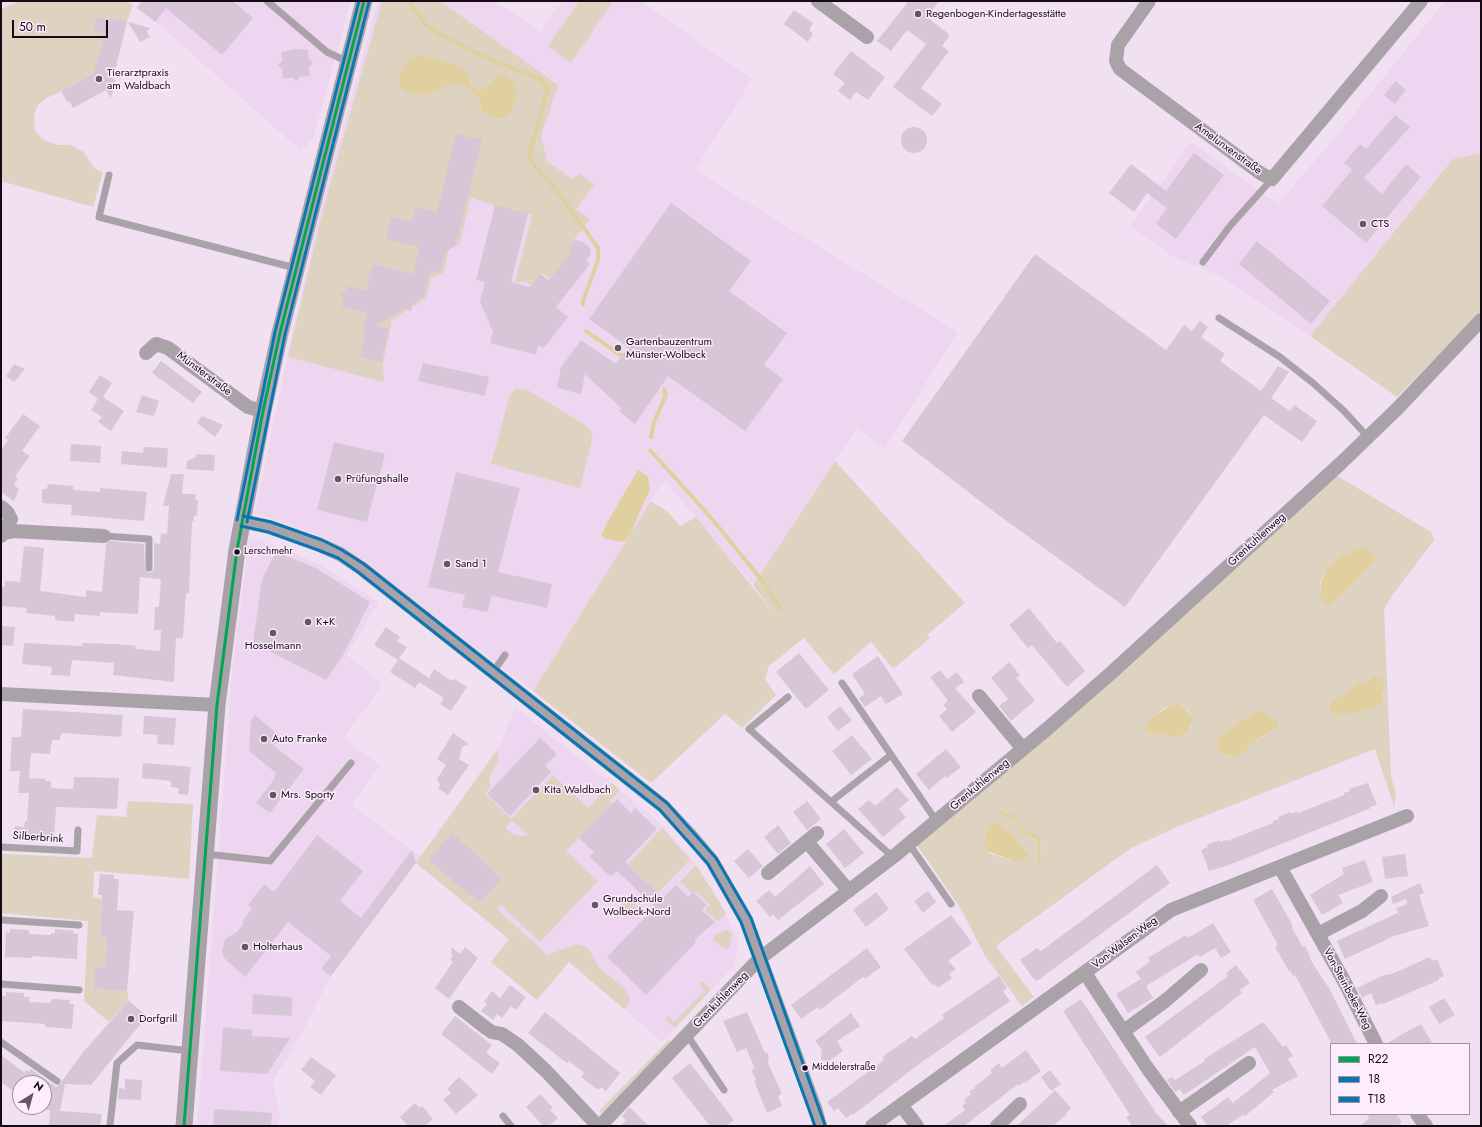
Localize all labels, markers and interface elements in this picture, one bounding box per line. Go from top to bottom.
place label: Regenbogen-Kindertagesstätte [926,7,1066,21]
marker: Regenbogen-Kindertagesstätte [913,9,923,19]
scale bar [14,12,110,38]
text: 50 m [19,18,46,36]
place label: Tierarztpraxis am Waldbach [107,66,171,92]
marker: Tierarztpraxis am Waldbach [94,74,104,84]
street label: Amelunxenstraße [1192,120,1264,178]
place label: CTS [1371,217,1389,231]
marker: CTS [1358,219,1368,229]
place label: Gartenbauzentrum Münster-Wolbeck [626,335,712,361]
marker: Gartenbauzentrum Münster-Wolbeck [613,343,623,353]
street label: Münsterstraße [174,349,234,399]
place label: Prüfungshalle [346,472,409,486]
marker: Prüfungshalle [333,474,343,484]
street label: Grenkuhlenweg [1225,511,1289,569]
place label: Lerschmehr [244,546,293,558]
marker: Lerschmehr [232,547,242,557]
place label: Sand 1 [455,557,487,571]
marker: Sand 1 [442,559,452,569]
place label: K+K [316,615,335,629]
marker: K+K [303,617,313,627]
marker: Hosselmann [268,628,278,638]
place label: Hosselmann [245,639,301,653]
place label: Auto Franke [272,732,327,746]
marker: Auto Franke [259,734,269,744]
street label: Grenkuhlenweg [948,756,1012,814]
place label: Kita Waldbach [544,783,611,797]
marker: Kita Waldbach [531,785,541,795]
place label: Mrs. Sporty [281,788,334,802]
marker: Mrs. Sporty [268,790,278,800]
street label: Silberbrink [12,830,64,846]
place label: Grundschule Wolbeck-Nord [603,892,670,918]
marker: Grundschule Wolbeck-Nord [590,900,600,910]
street label: Von-Walsen-Weg [1090,914,1160,972]
place label: Holterhaus [253,940,303,954]
marker: Holterhaus [240,942,250,952]
street label: Von-Steinbeke-Weg [1320,946,1374,1032]
street label: Grenkuhlenweg [691,969,751,1031]
place label: Dorfgrill [139,1012,177,1026]
marker: Dorfgrill [126,1014,136,1024]
legend [1330,1043,1470,1115]
text: R22 [1368,1050,1388,1068]
place label: Middelerstraße [812,1062,876,1074]
marker: Middelerstraße [800,1063,810,1073]
text: 18 [1368,1070,1380,1088]
north arrow [12,1075,52,1115]
text: N [30,1077,47,1095]
text: T18 [1368,1090,1386,1108]

